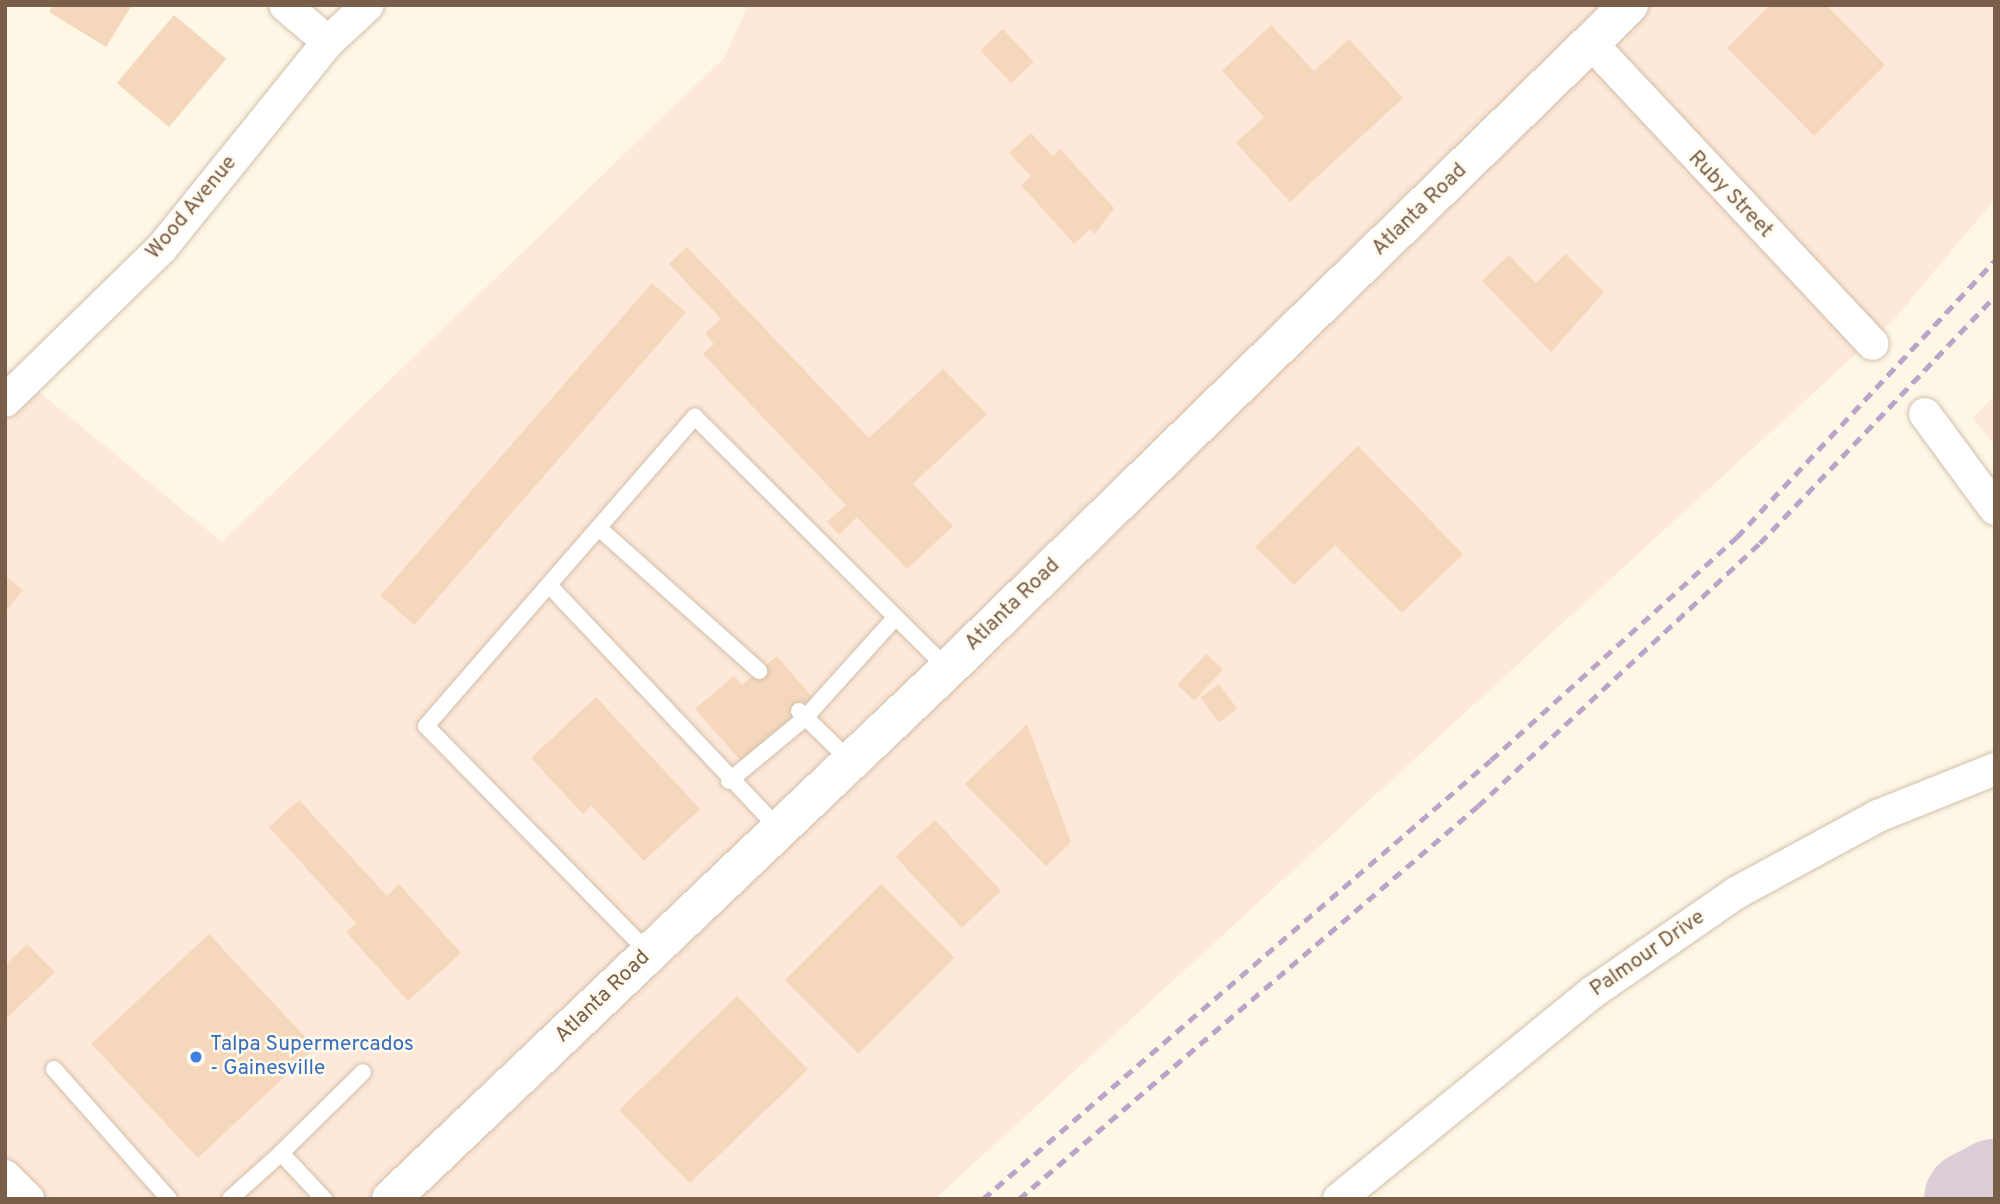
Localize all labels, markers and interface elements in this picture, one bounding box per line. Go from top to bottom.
street label: Ruby Street [1682,146,1778,244]
street label: Wood Avenue [141,151,243,265]
street label: Atlanta Road [1367,159,1473,261]
street label: Atlanta Road [960,554,1066,656]
street label: Palmour Drive [1586,905,1710,1003]
street label: Atlanta Road [550,946,656,1048]
place label: Talpa Supermercados - Gainesville [210,1032,414,1082]
marker: Talpa Supermercados - Gainesville [188,1049,204,1065]

